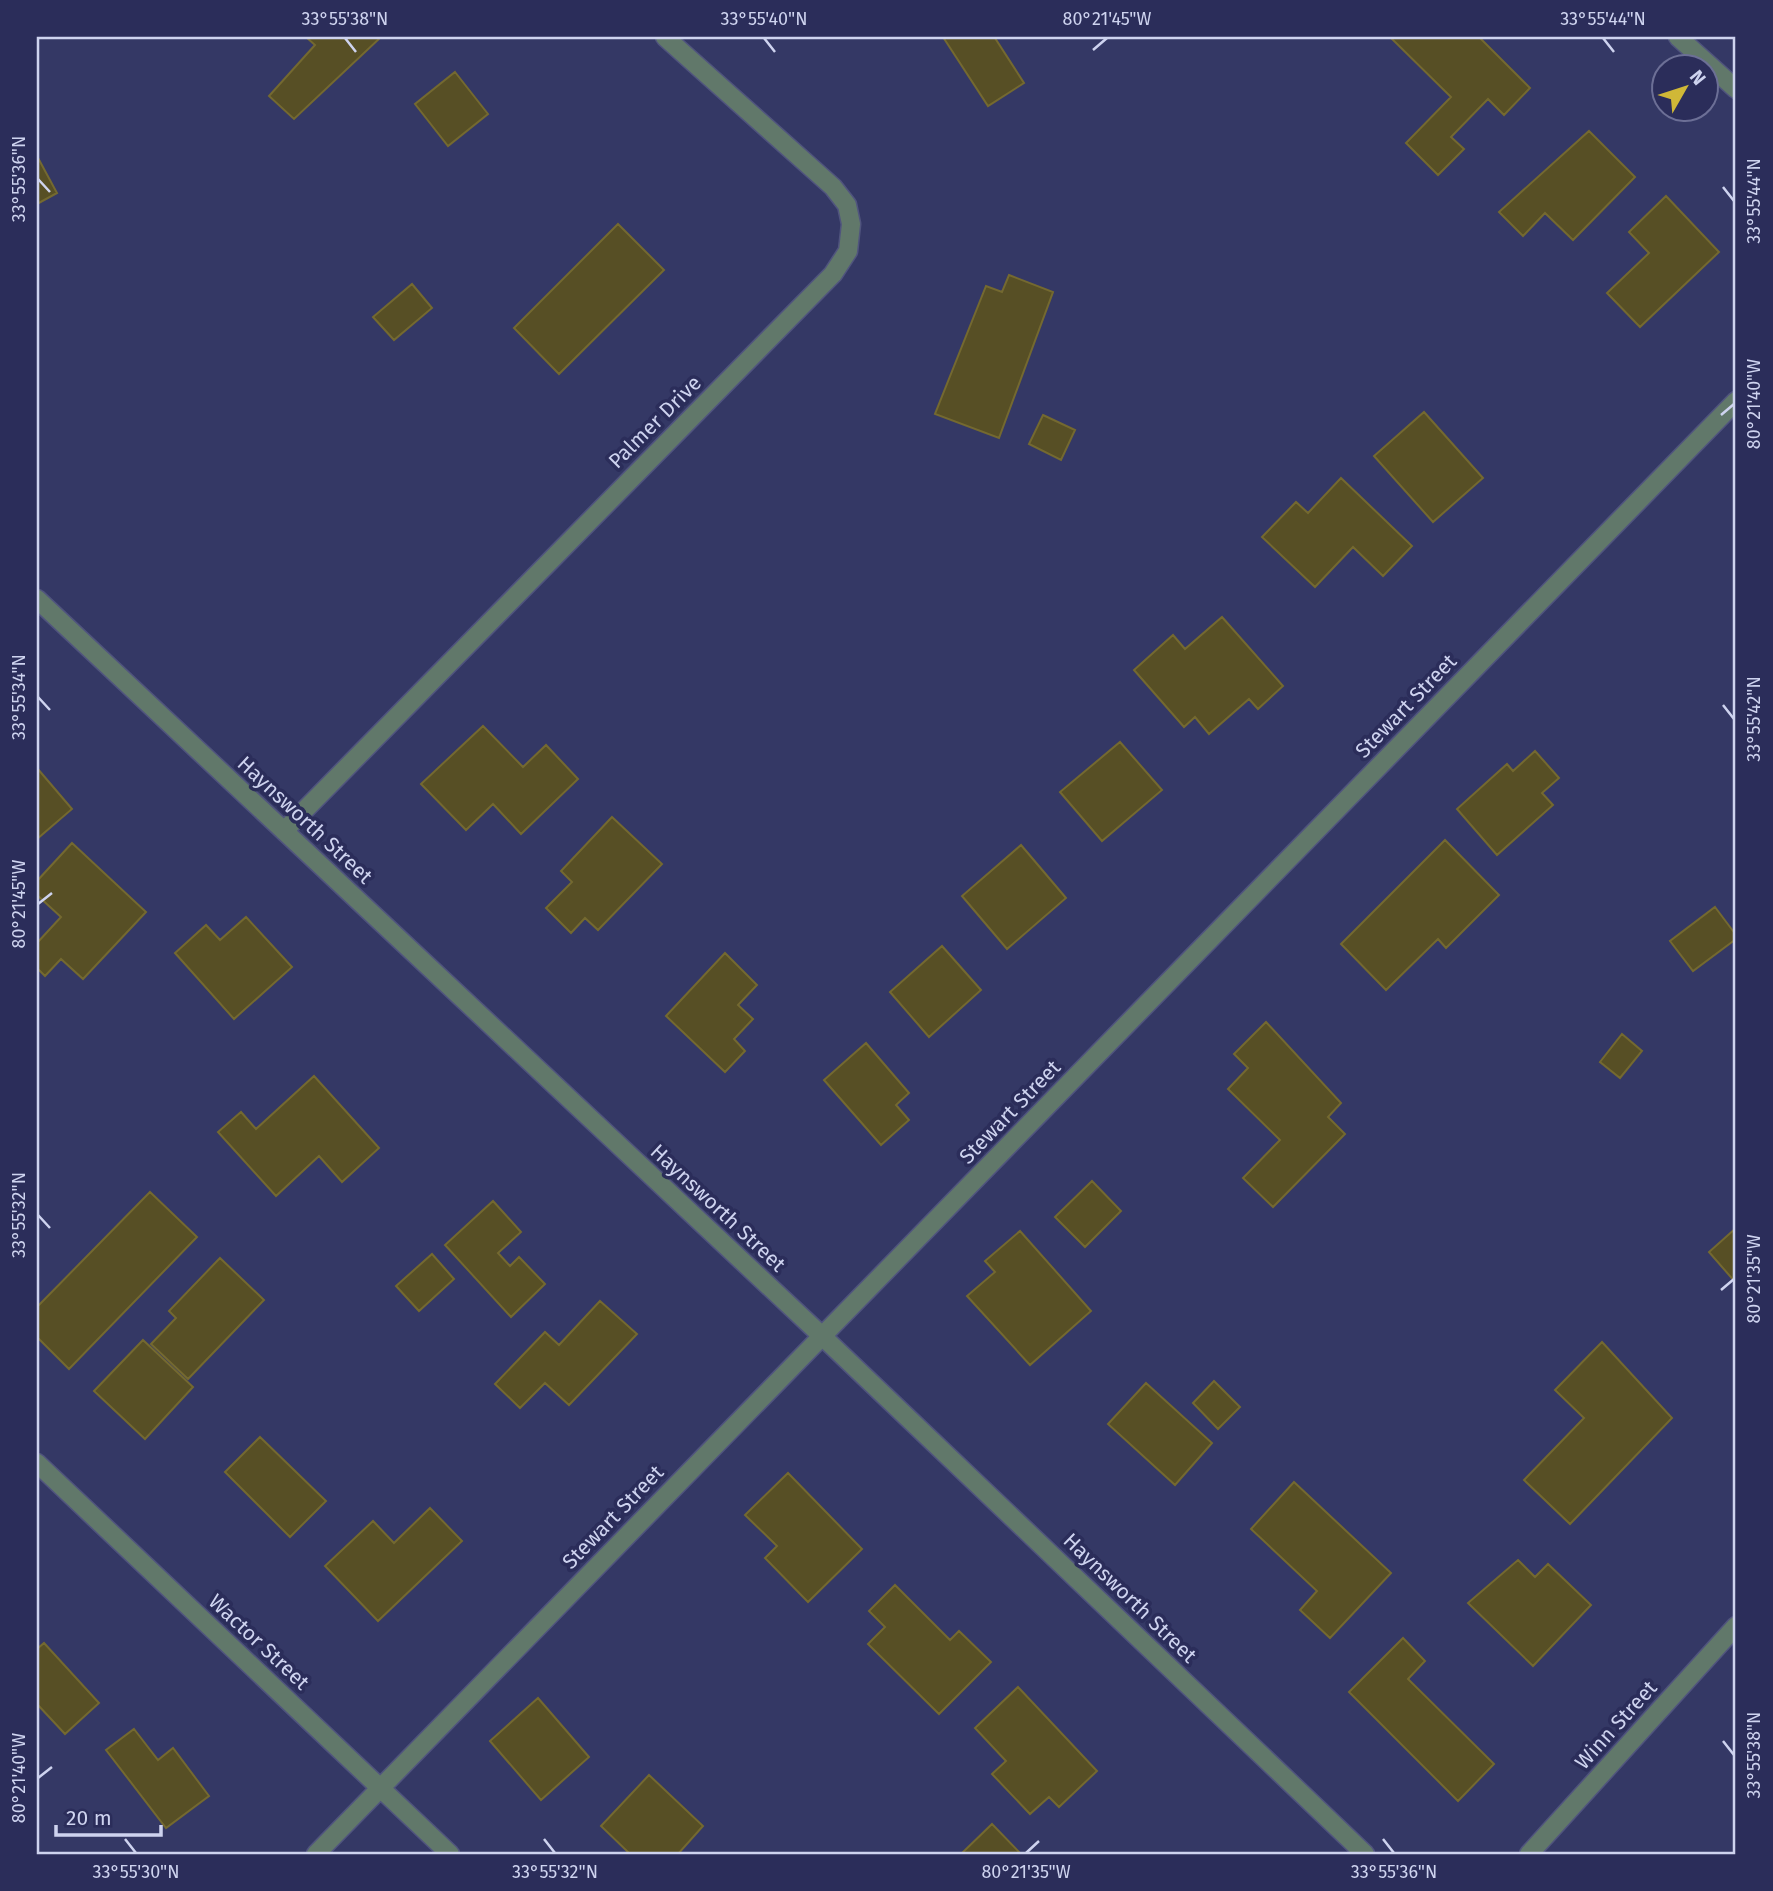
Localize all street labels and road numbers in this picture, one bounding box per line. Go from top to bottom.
street label: Palmer Drive [603,370,707,474]
street label: Stewart Street [1350,648,1462,763]
street label: Haynsworth Street [232,751,378,890]
street label: Stewart Street [954,1054,1066,1169]
street label: Haynsworth Street [645,1139,791,1278]
street label: Stewart Street [557,1459,669,1574]
street label: Haynsworth Street [1058,1528,1202,1669]
street label: Wactor Street [203,1589,315,1696]
street label: Winn Street [1569,1675,1663,1775]

